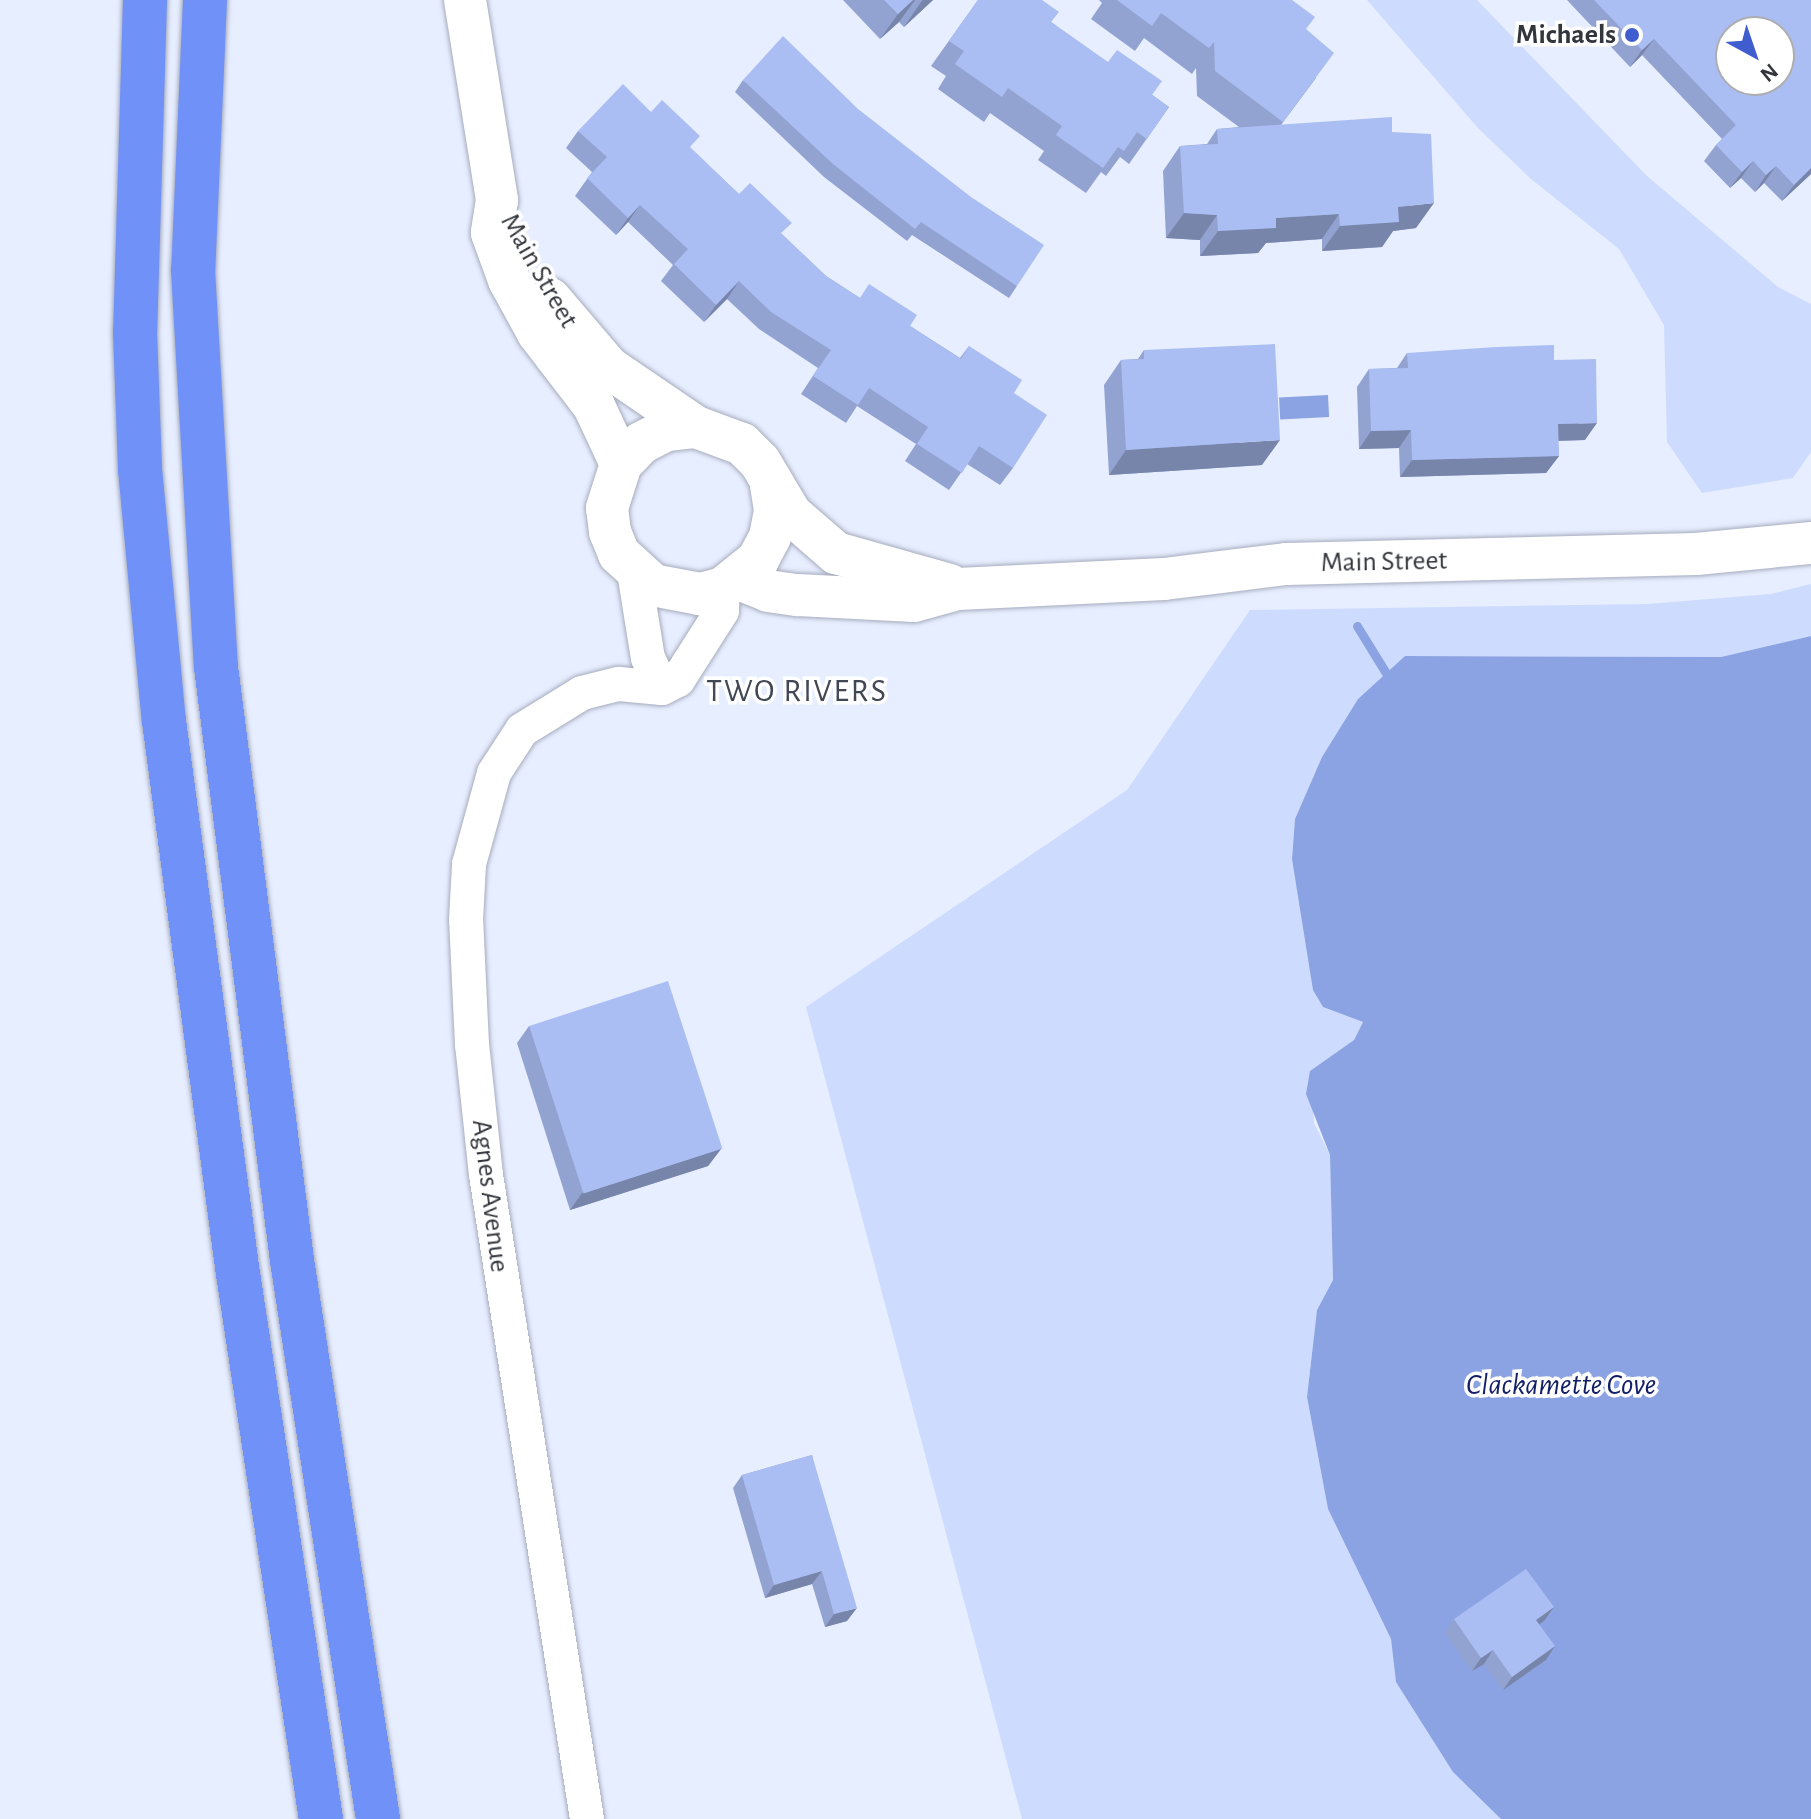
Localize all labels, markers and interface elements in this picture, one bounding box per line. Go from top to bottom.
north arrow [1715,16,1795,96]
place label: Michaels [1516,18,1616,52]
marker: Michaels [1623,26,1641,44]
text: N [1756,60,1782,86]
street label: Main Street [493,208,585,334]
street label: Main Street [1320,544,1448,580]
district label: TWO RIVERS [706,672,888,710]
street label: Agnes Avenue [464,1118,516,1274]
water label: Clackamette Cove [1466,1367,1656,1403]

